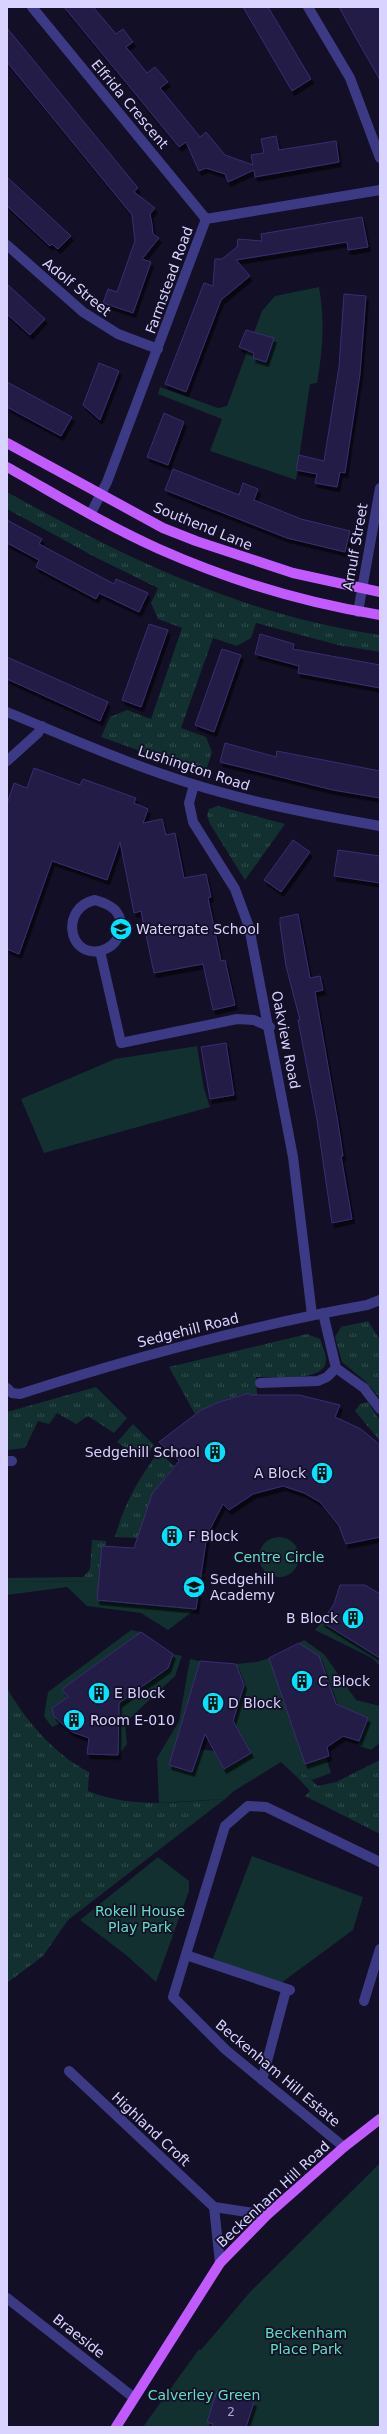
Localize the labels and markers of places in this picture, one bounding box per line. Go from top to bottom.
school or university icon: Watergate School [108,916,134,942]
place label: Watergate School [136,921,260,937]
building icon: Sedgehill School [202,1439,228,1465]
place label: Sedgehill School [85,1444,200,1460]
building icon: A Block [309,1460,335,1486]
place label: A Block [254,1465,307,1481]
building icon: F Block [159,1523,185,1549]
place label: F Block [188,1528,239,1544]
place label: Sedgehill Academy [210,1571,275,1603]
school or university icon: Sedgehill Academy [181,1574,207,1600]
building icon: B Block [340,1605,366,1631]
place label: B Block [286,1610,339,1626]
building icon: C Block [289,1668,315,1694]
place label: C Block [318,1673,371,1689]
building icon: E Block [86,1680,112,1706]
place label: E Block [114,1685,166,1701]
building icon: D Block [200,1690,226,1716]
place label: D Block [228,1695,282,1711]
building icon: Room E-010 [61,1707,87,1733]
place label: Room E-010 [90,1712,175,1728]

